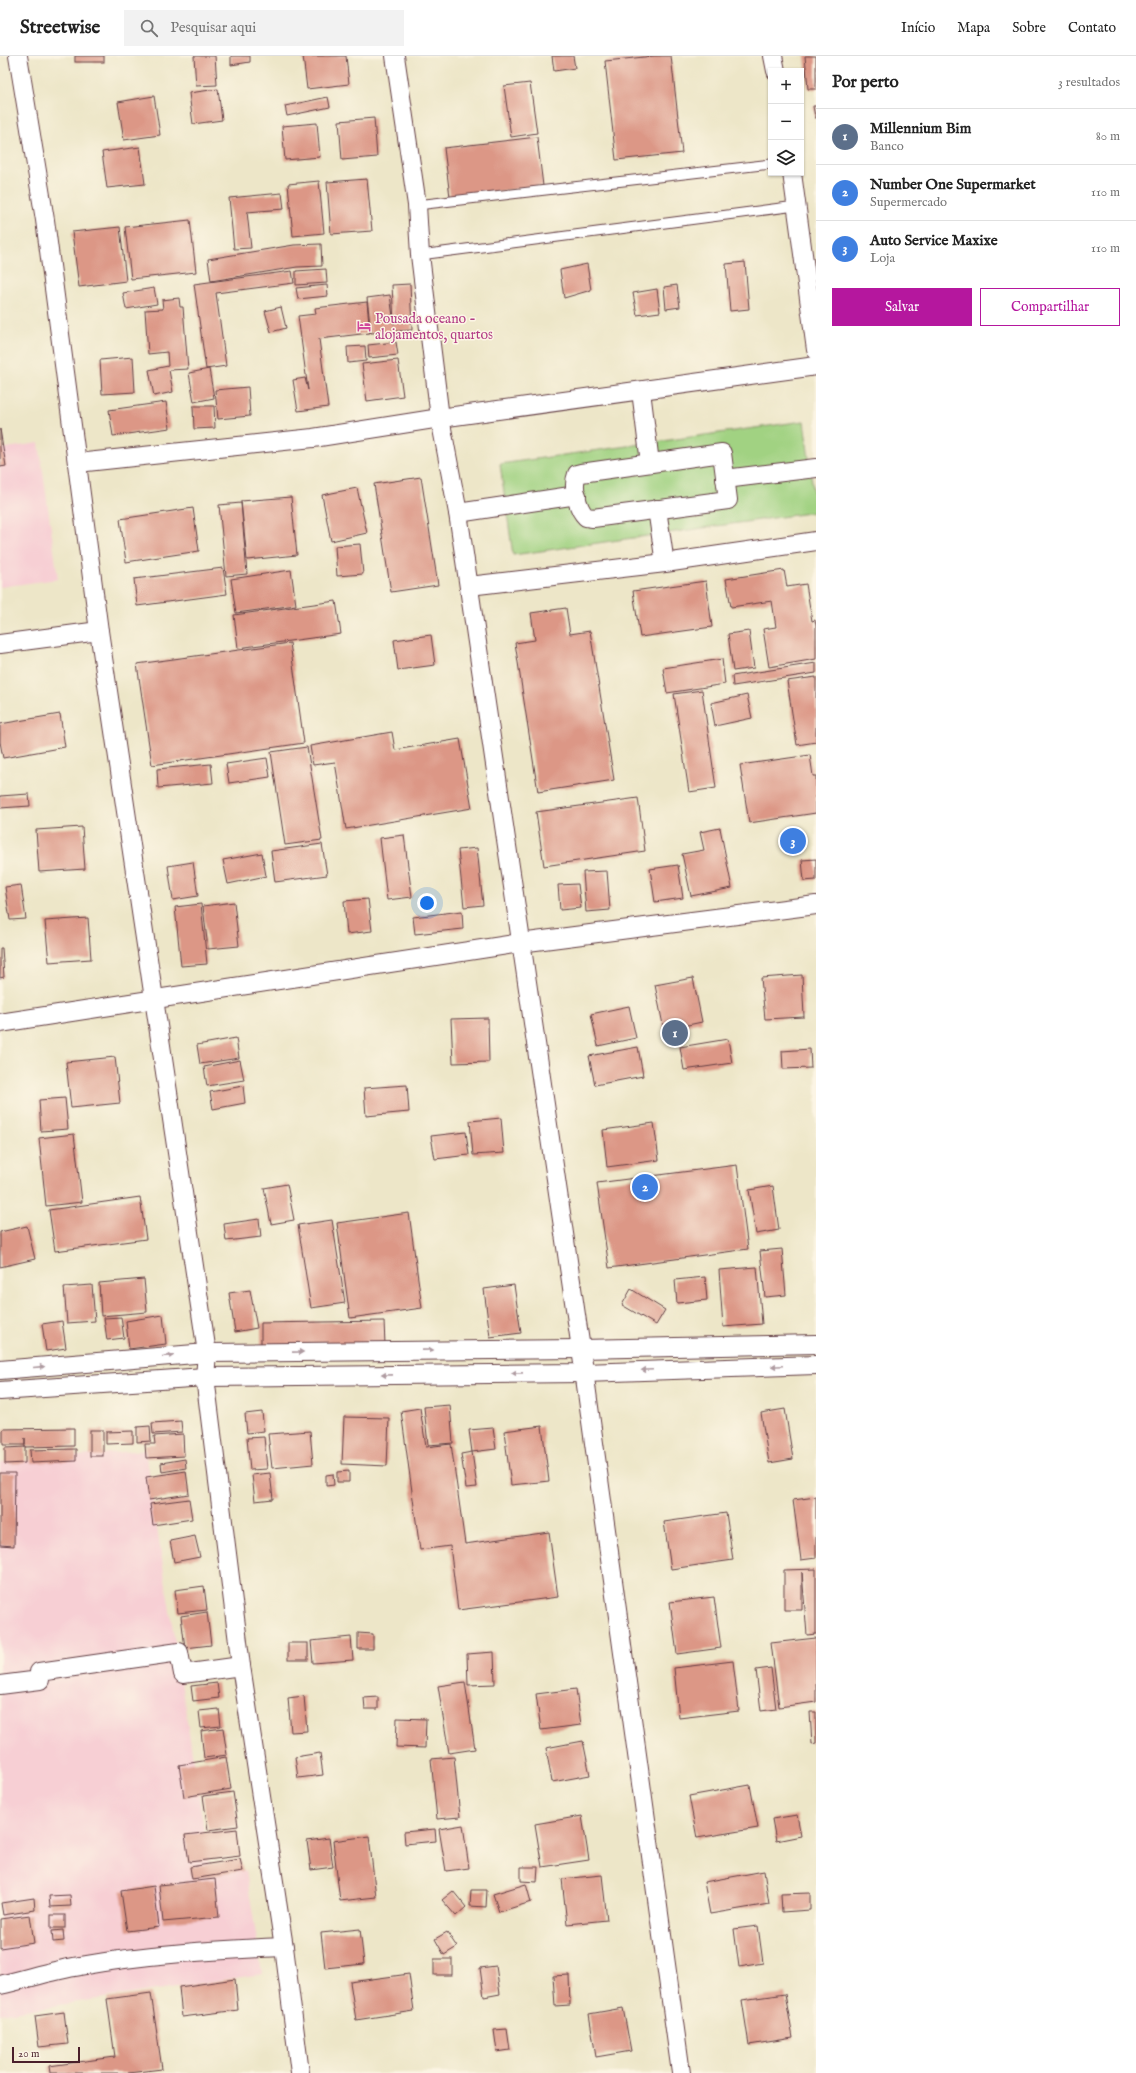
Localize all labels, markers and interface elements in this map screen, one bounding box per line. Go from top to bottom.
search box [124,10,404,46]
text: Streetwise [20,16,100,40]
icon: search [138,17,160,39]
text: Pesquisar aqui [170,18,256,37]
text: Início [901,19,935,37]
text: Mapa [957,19,990,37]
text: Sobre [1012,19,1046,37]
text: Contato [1068,19,1116,37]
map controls [768,68,804,176]
button: + [768,68,804,104]
text: Por perto [832,72,899,93]
text: 3 resultados [1058,74,1120,91]
button: − [768,104,804,140]
text: Millennium Bim [870,119,971,138]
text: 1 [843,128,847,145]
text: 80 m [1096,128,1120,145]
text: Banco [870,138,904,155]
button: layers [768,140,804,176]
text: Number One Supermarket [870,175,1036,194]
text: 2 [842,184,848,201]
text: 110 m [1091,184,1120,201]
text: Supermercado [870,194,947,211]
text: Auto Service Maxixe [870,231,998,250]
text: 3 [843,240,847,257]
text: 110 m [1091,240,1120,257]
text: Loja [870,250,895,267]
button: Salvar [832,288,972,326]
button: Compartilhar [980,288,1120,326]
place label: Pousada oceano - alojamentos, quartos [375,310,493,344]
hotel icon: Pousada oceano - alojamentos, quartos [356,318,372,334]
pin: 3 [780,826,806,856]
your location [417,893,437,913]
pin: 1 [662,1018,688,1048]
pin: 2 [632,1172,658,1202]
one-way arrow [422,1347,435,1353]
one-way arrow [292,1349,305,1355]
one-way arrow [162,1353,174,1360]
one-way arrow [33,1363,45,1370]
one-way arrow [770,1363,783,1369]
one-way arrow [641,1367,653,1374]
one-way arrow [510,1370,523,1376]
one-way arrow [380,1372,393,1378]
scale bar [12,2045,80,2064]
text: 20 m [18,2047,39,2061]

